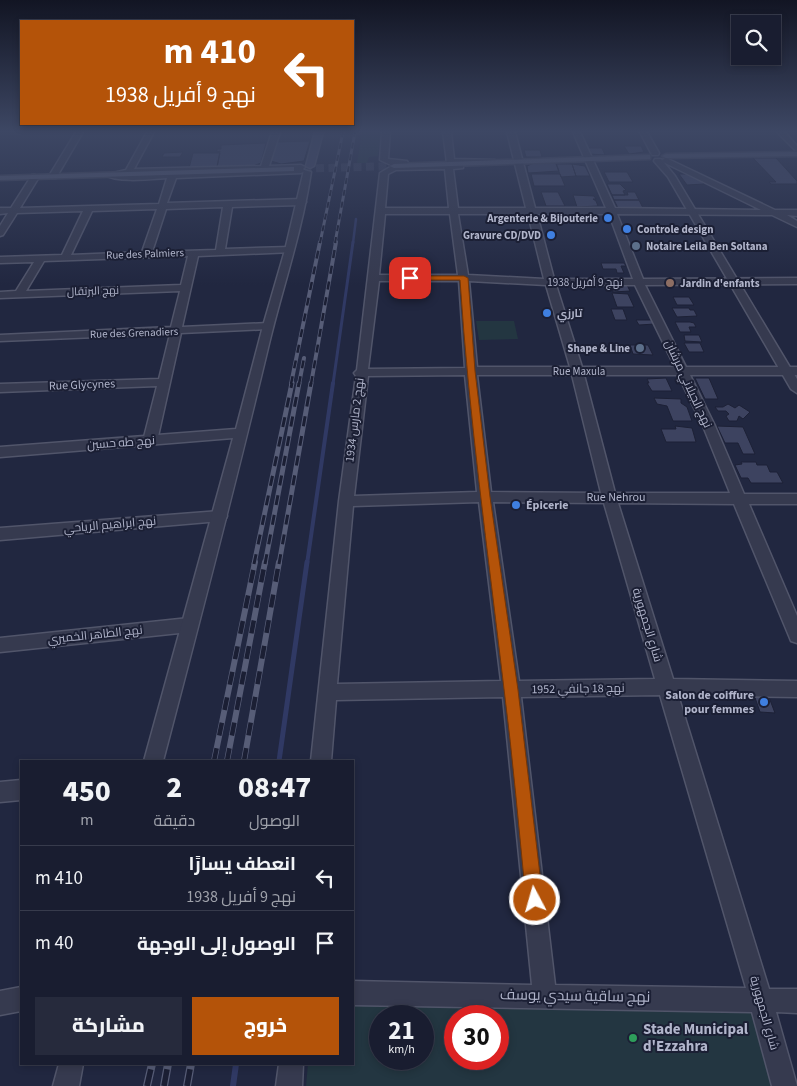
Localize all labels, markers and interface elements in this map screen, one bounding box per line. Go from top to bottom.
map controls [731,15,781,65]
button: search [731,15,781,65]
text: 410 m [164,27,256,77]
icon: left [274,40,339,105]
text: نهج 9 أفريل 1938 [105,79,256,111]
place label: Argenterie & Bijouterie [486,211,598,226]
marker: Argenterie & Bijouterie [602,212,614,224]
place label: Controle design [637,222,714,237]
marker: Controle design [621,223,633,235]
place label: Gravure CD/DVD [463,228,541,243]
marker: Gravure CD/DVD [545,229,557,241]
place label: Notaire Leila Ben Soltana [646,239,768,254]
marker: Notaire Leila Ben Soltana [630,240,642,252]
street label: Rue des Palmiers [106,245,185,263]
pin [389,257,431,299]
icon: arrive [396,264,424,292]
street label: نهج 9 أفريل 1938 [547,275,623,290]
place label: Jardin d'enfants [680,276,760,291]
marker: Jardin d'enfants [664,277,676,289]
street label: نهج البرتقال [67,283,119,299]
place label: تارزي [557,306,583,323]
marker: تارزي [541,307,553,319]
street label: Rue des Grenadiers [90,324,179,342]
street label: نهج الجيلاني مرشان [659,337,716,431]
place label: Shape & Line [567,341,630,356]
marker: Shape & Line [634,342,646,354]
street label: Rue Maxula [553,364,605,379]
street label: Rue Glycynes [49,375,115,395]
street label: نهج 2 مارس 1934 [341,377,369,463]
street label: نهج طه حسين [86,432,156,454]
street label: Rue Nehrou [586,489,646,506]
place label: Épicerie [526,497,569,514]
marker: Épicerie [510,499,522,511]
street label: نهج ابراهيم الرياحي [63,512,157,539]
street label: شارع الجمهورية [628,586,666,664]
street label: نهج الطاهر الخميري [47,622,143,649]
street label: نهج 18 جانفي 1952 [531,680,625,699]
place label: Salon de coiffure pour femmes [665,687,754,718]
marker: Salon de coiffure pour femmes [758,696,770,708]
text: 2 [166,766,182,809]
text: 08:47 [238,766,311,809]
text: 450 [63,770,111,813]
text: m [80,809,93,831]
text: دقيقة [154,810,195,832]
text: الوصول [249,810,300,832]
text: انعطف يسارًا [189,851,296,878]
icon: left [311,864,339,892]
text: 410 m [35,865,83,892]
position arrow [508,873,560,925]
text: نهج 9 أفريل 1938 [186,886,296,908]
icon: arrive [311,929,339,957]
text: 40 m [35,930,73,957]
text: الوصول إلى الوجهة [137,931,296,958]
street label: شارع الجمهورية [745,974,783,1052]
street label: نهج ساقية سيدي يوسف [500,984,650,1009]
button: مشاركة [35,997,182,1055]
button: خروج [192,997,339,1055]
speed limit sign: 30 [444,1005,509,1070]
text: 21 [388,1013,415,1049]
place label: Stade Municipal d'Ezzahra [643,1019,749,1057]
marker: Stade Municipal d'Ezzahra [627,1032,639,1044]
text: km/h [388,1041,415,1058]

